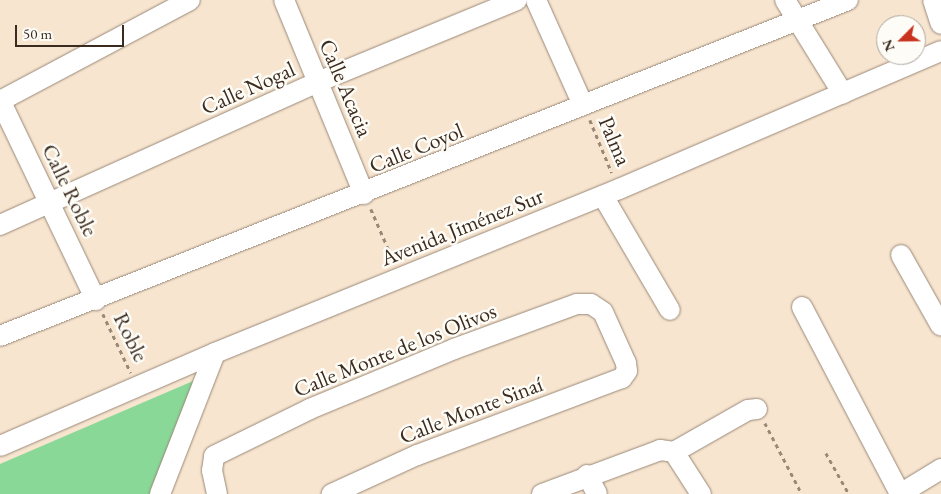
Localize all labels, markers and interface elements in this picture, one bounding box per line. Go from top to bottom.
scale bar [18,15,126,47]
north arrow [876,15,926,65]
text: 50 m [23,24,52,43]
street label: Calle Acacia [314,35,378,141]
text: N [878,37,899,54]
street label: Calle Nogal [197,56,299,120]
street label: Palma [593,112,637,170]
street label: Calle Coyol [365,117,467,179]
street label: Calle Roble [36,140,104,240]
street label: Avenida Jiménez Sur [377,182,547,272]
street label: Calle Monte de los Olivos [290,297,500,403]
street label: Roble [108,308,154,366]
street label: Calle Monte Sinaí [396,371,546,449]

